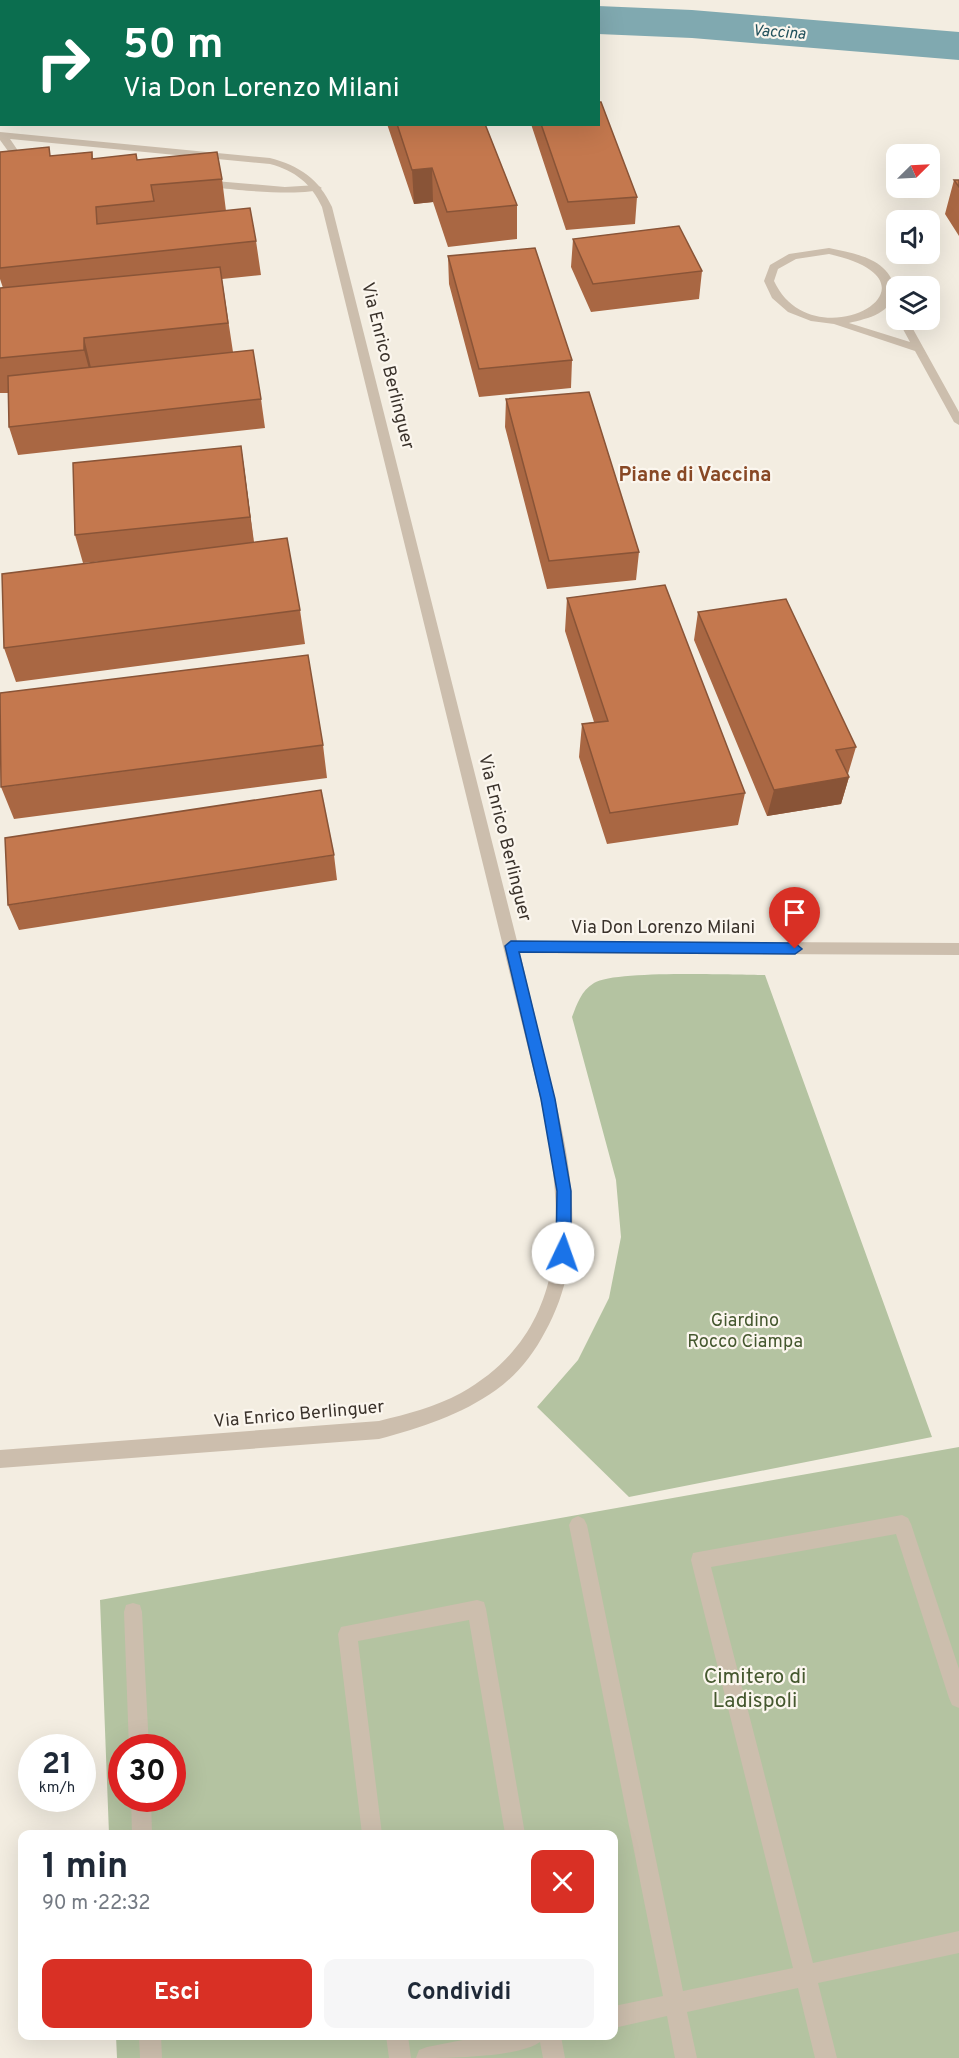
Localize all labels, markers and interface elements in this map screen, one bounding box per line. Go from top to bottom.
text: 50 m [123,20,224,73]
water label: Vaccina [752,21,807,45]
icon: right [24,24,102,102]
text: Via Don Lorenzo Milani [123,72,400,106]
north arrow [886,144,940,198]
map controls [886,144,940,330]
button: sound [886,210,940,264]
button: layers [886,276,940,330]
street label: Via Enrico Berlinguer [355,280,419,452]
district label: Piane di Vaccina [619,463,771,489]
street label: Via Enrico Berlinguer [472,752,536,924]
pin [769,887,820,949]
icon: arrive [778,896,811,929]
street label: Via Don Lorenzo Milani [571,917,755,940]
position arrow [531,1221,595,1285]
park label: Giardino Rocco Ciampa [687,1310,803,1354]
street label: Via Enrico Berlinguer [213,1396,385,1434]
park label: Cimitero di Ladispoli [704,1664,806,1715]
speed limit sign: 30 [108,1734,186,1812]
text: 21 [42,1747,72,1784]
text: km/h [39,1779,75,1798]
text: 1 min [42,1845,128,1891]
button: close [531,1850,594,1913]
text: 90 m · 22:32 [42,1891,151,1917]
button: Esci [42,1959,312,2028]
button: Condividi [324,1959,594,2028]

